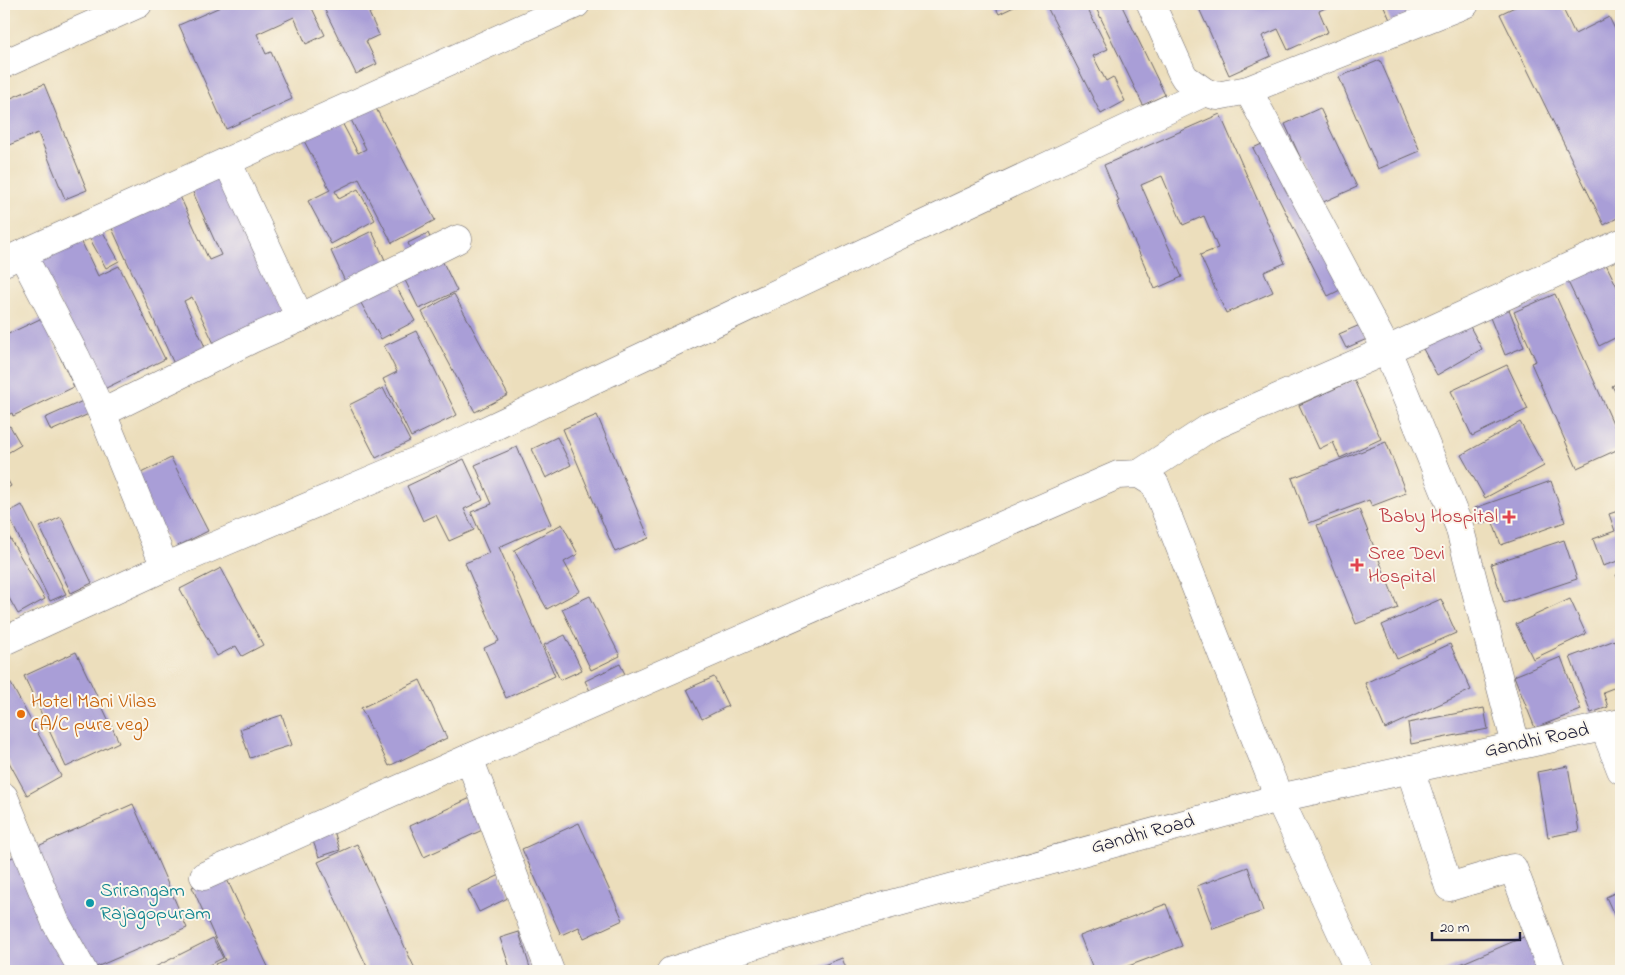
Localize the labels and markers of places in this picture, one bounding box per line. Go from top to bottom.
place label: Baby Hospital [1379,503,1498,532]
marker: Baby Hospital [1502,510,1516,524]
place label: Sree Devi Hospital [1368,540,1445,592]
marker: Sree Devi Hospital [1350,558,1364,572]
place label: Hotel Mani Vilas (A/C pure veg) [31,688,157,741]
marker: Hotel Mani Vilas (A/C pure veg) [15,708,27,720]
place label: Srirangam Rajagopuram [100,877,211,930]
marker: Srirangam Rajagopuram [84,897,96,909]

